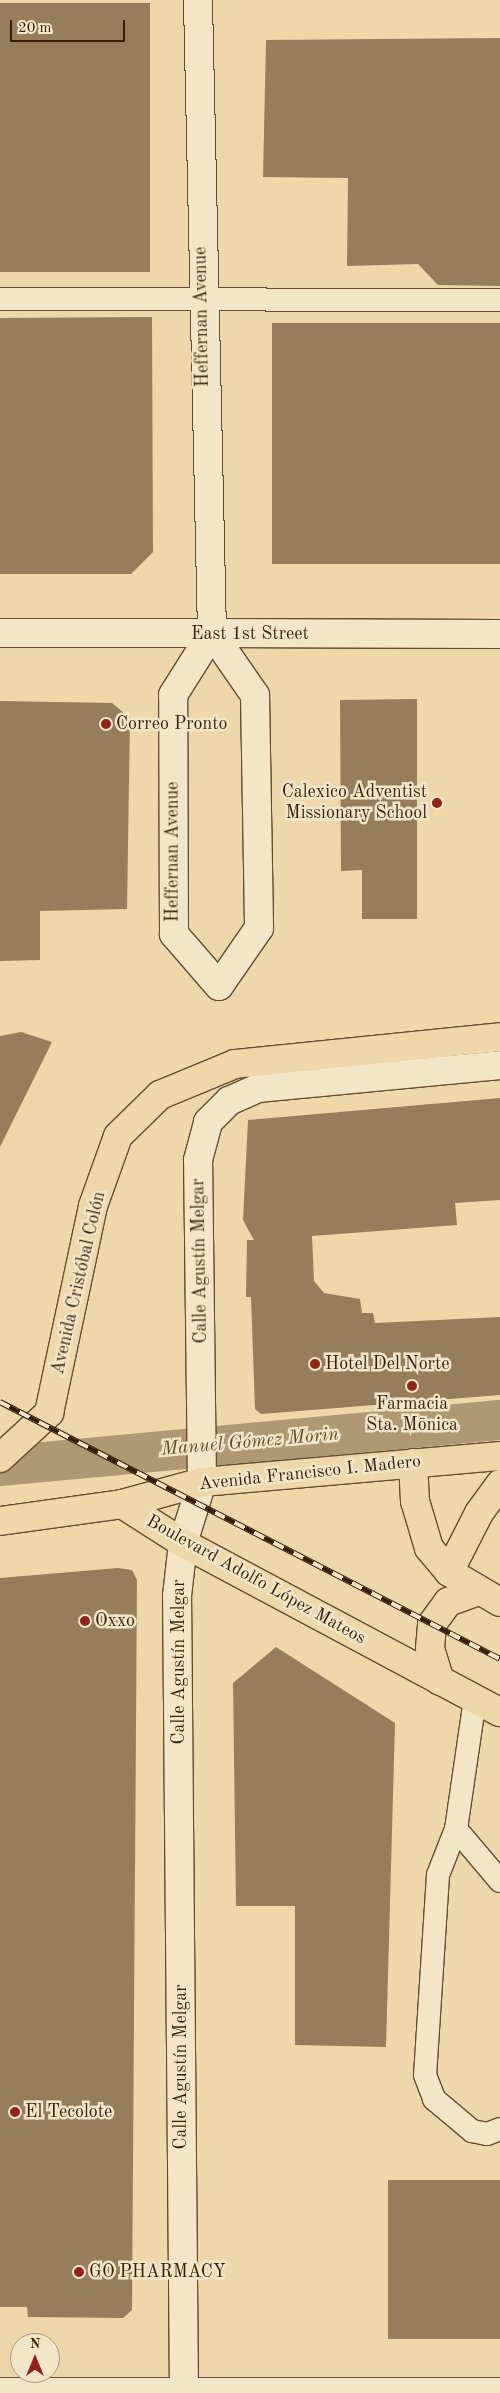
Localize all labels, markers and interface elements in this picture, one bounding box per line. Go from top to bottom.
scale bar [12,10,128,42]
text: 20 m [18,21,52,36]
street label: Heffernan Avenue [190,247,214,387]
street label: East 1st Street [191,623,309,645]
place label: Correo Pronto [116,713,227,735]
marker: Correo Pronto [100,718,112,730]
street label: Heffernan Avenue [162,782,184,922]
place label: Calexico Adventist Missionary School [282,782,427,824]
marker: Calexico Adventist Missionary School [431,797,443,809]
street label: Calle Agustín Melgar [188,1178,212,1344]
street label: Avenida Cristóbal Colón [47,1189,111,1377]
place label: Hotel Del Norte [325,1353,450,1375]
marker: Hotel Del Norte [309,1358,321,1370]
marker: Farmacia Sta. Mōnica [406,1380,418,1392]
place label: Farmacia Sta. Mōnica [366,1394,458,1436]
water label: Manuel Gómez Morin [160,1424,340,1462]
street label: Avenida Francisco I. Madero [198,1451,422,1495]
street label: Boulevard Adolfo López Mateos [143,1511,369,1649]
street label: Calle Agustín Melgar [168,1579,190,1745]
place label: Oxxo [95,1610,135,1632]
marker: Oxxo [79,1615,91,1627]
street label: Calle Agustín Melgar [170,1984,192,2150]
place label: El Tecolote [25,2101,112,2123]
marker: El Tecolote [9,2106,21,2118]
place label: GO PHARMACY [89,2261,226,2283]
marker: GO PHARMACY [73,2266,85,2278]
north arrow [10,2333,60,2383]
text: N [30,2337,40,2351]

